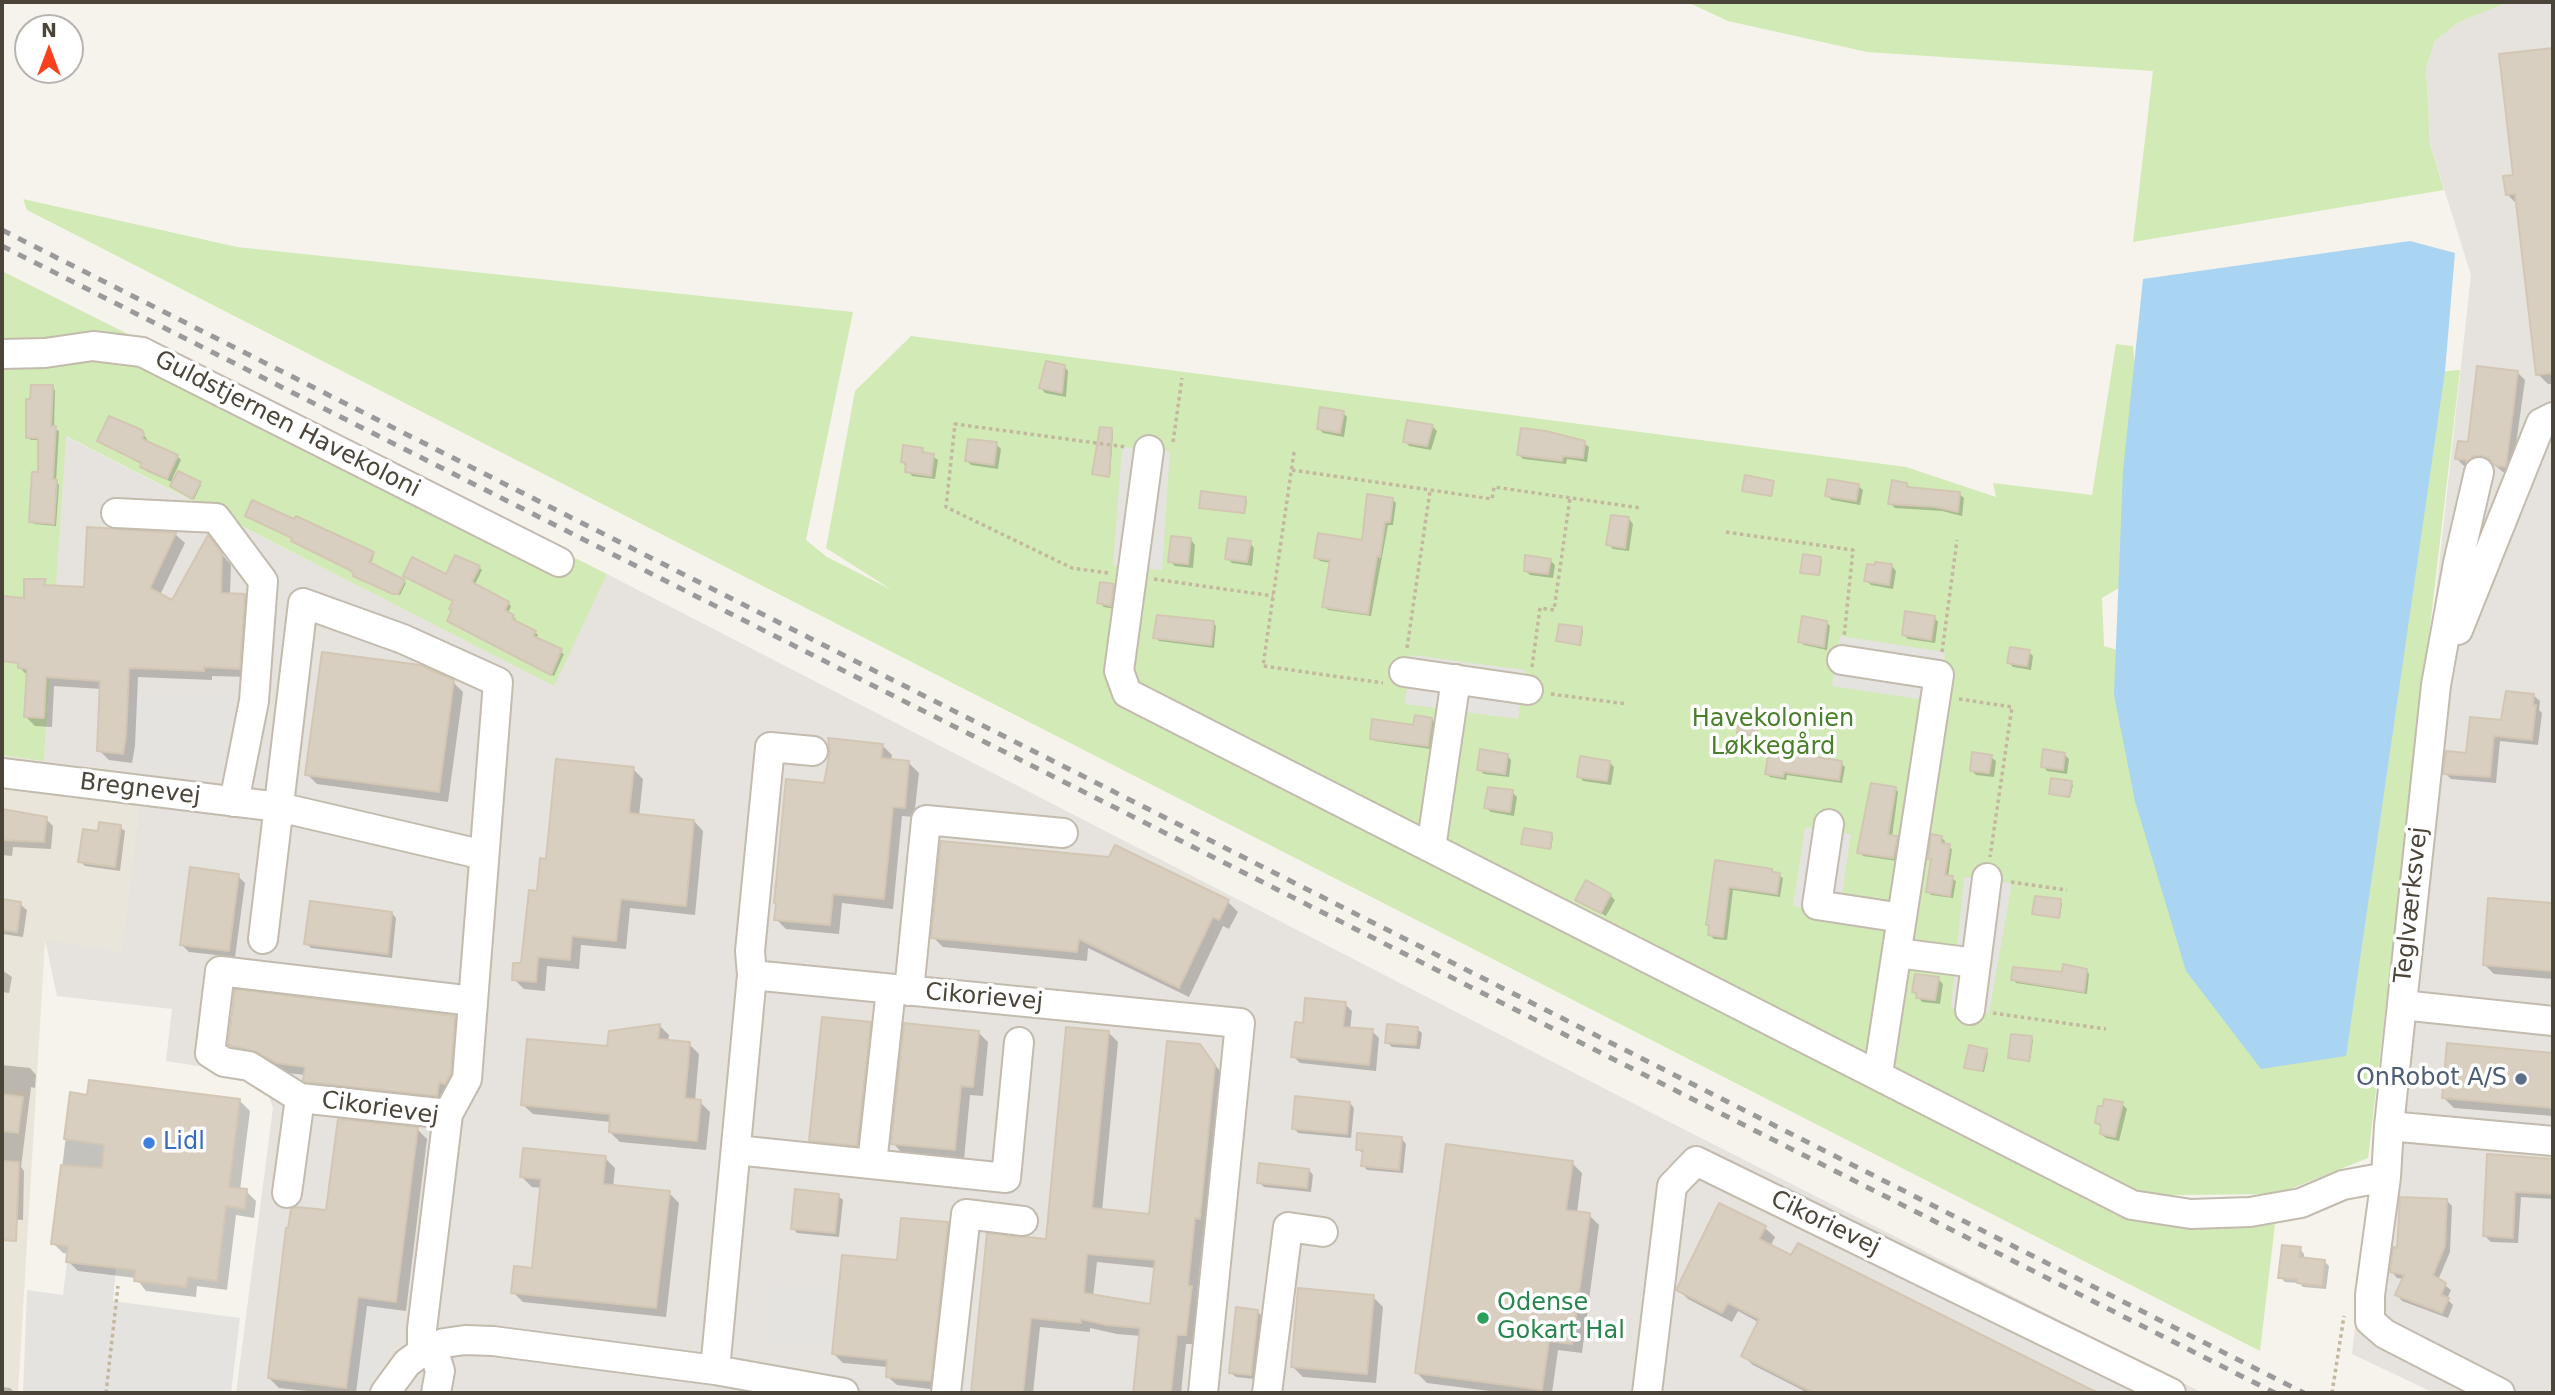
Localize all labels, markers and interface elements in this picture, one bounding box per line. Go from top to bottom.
north arrow [14,14,84,84]
text: N [41,19,57,41]
street label: Guldstjernen Havekoloni [149,345,425,505]
park label: Havekolonien Løkkegård [1692,706,1854,762]
street label: Bregnevej [78,768,202,812]
street label: Teglværksvej [2389,825,2435,985]
street label: Cikorievej [924,979,1044,1017]
place label: OnRobot A/S [2356,1065,2507,1093]
marker: OnRobot A/S [2513,1071,2529,1087]
street label: Cikorievej [320,1087,440,1131]
place label: Lidl [163,1129,205,1157]
marker: Lidl [141,1135,157,1151]
street label: Cikorievej [1766,1185,1884,1263]
place label: Odense Gokart Hal [1497,1290,1625,1346]
marker: Odense Gokart Hal [1475,1310,1491,1326]

